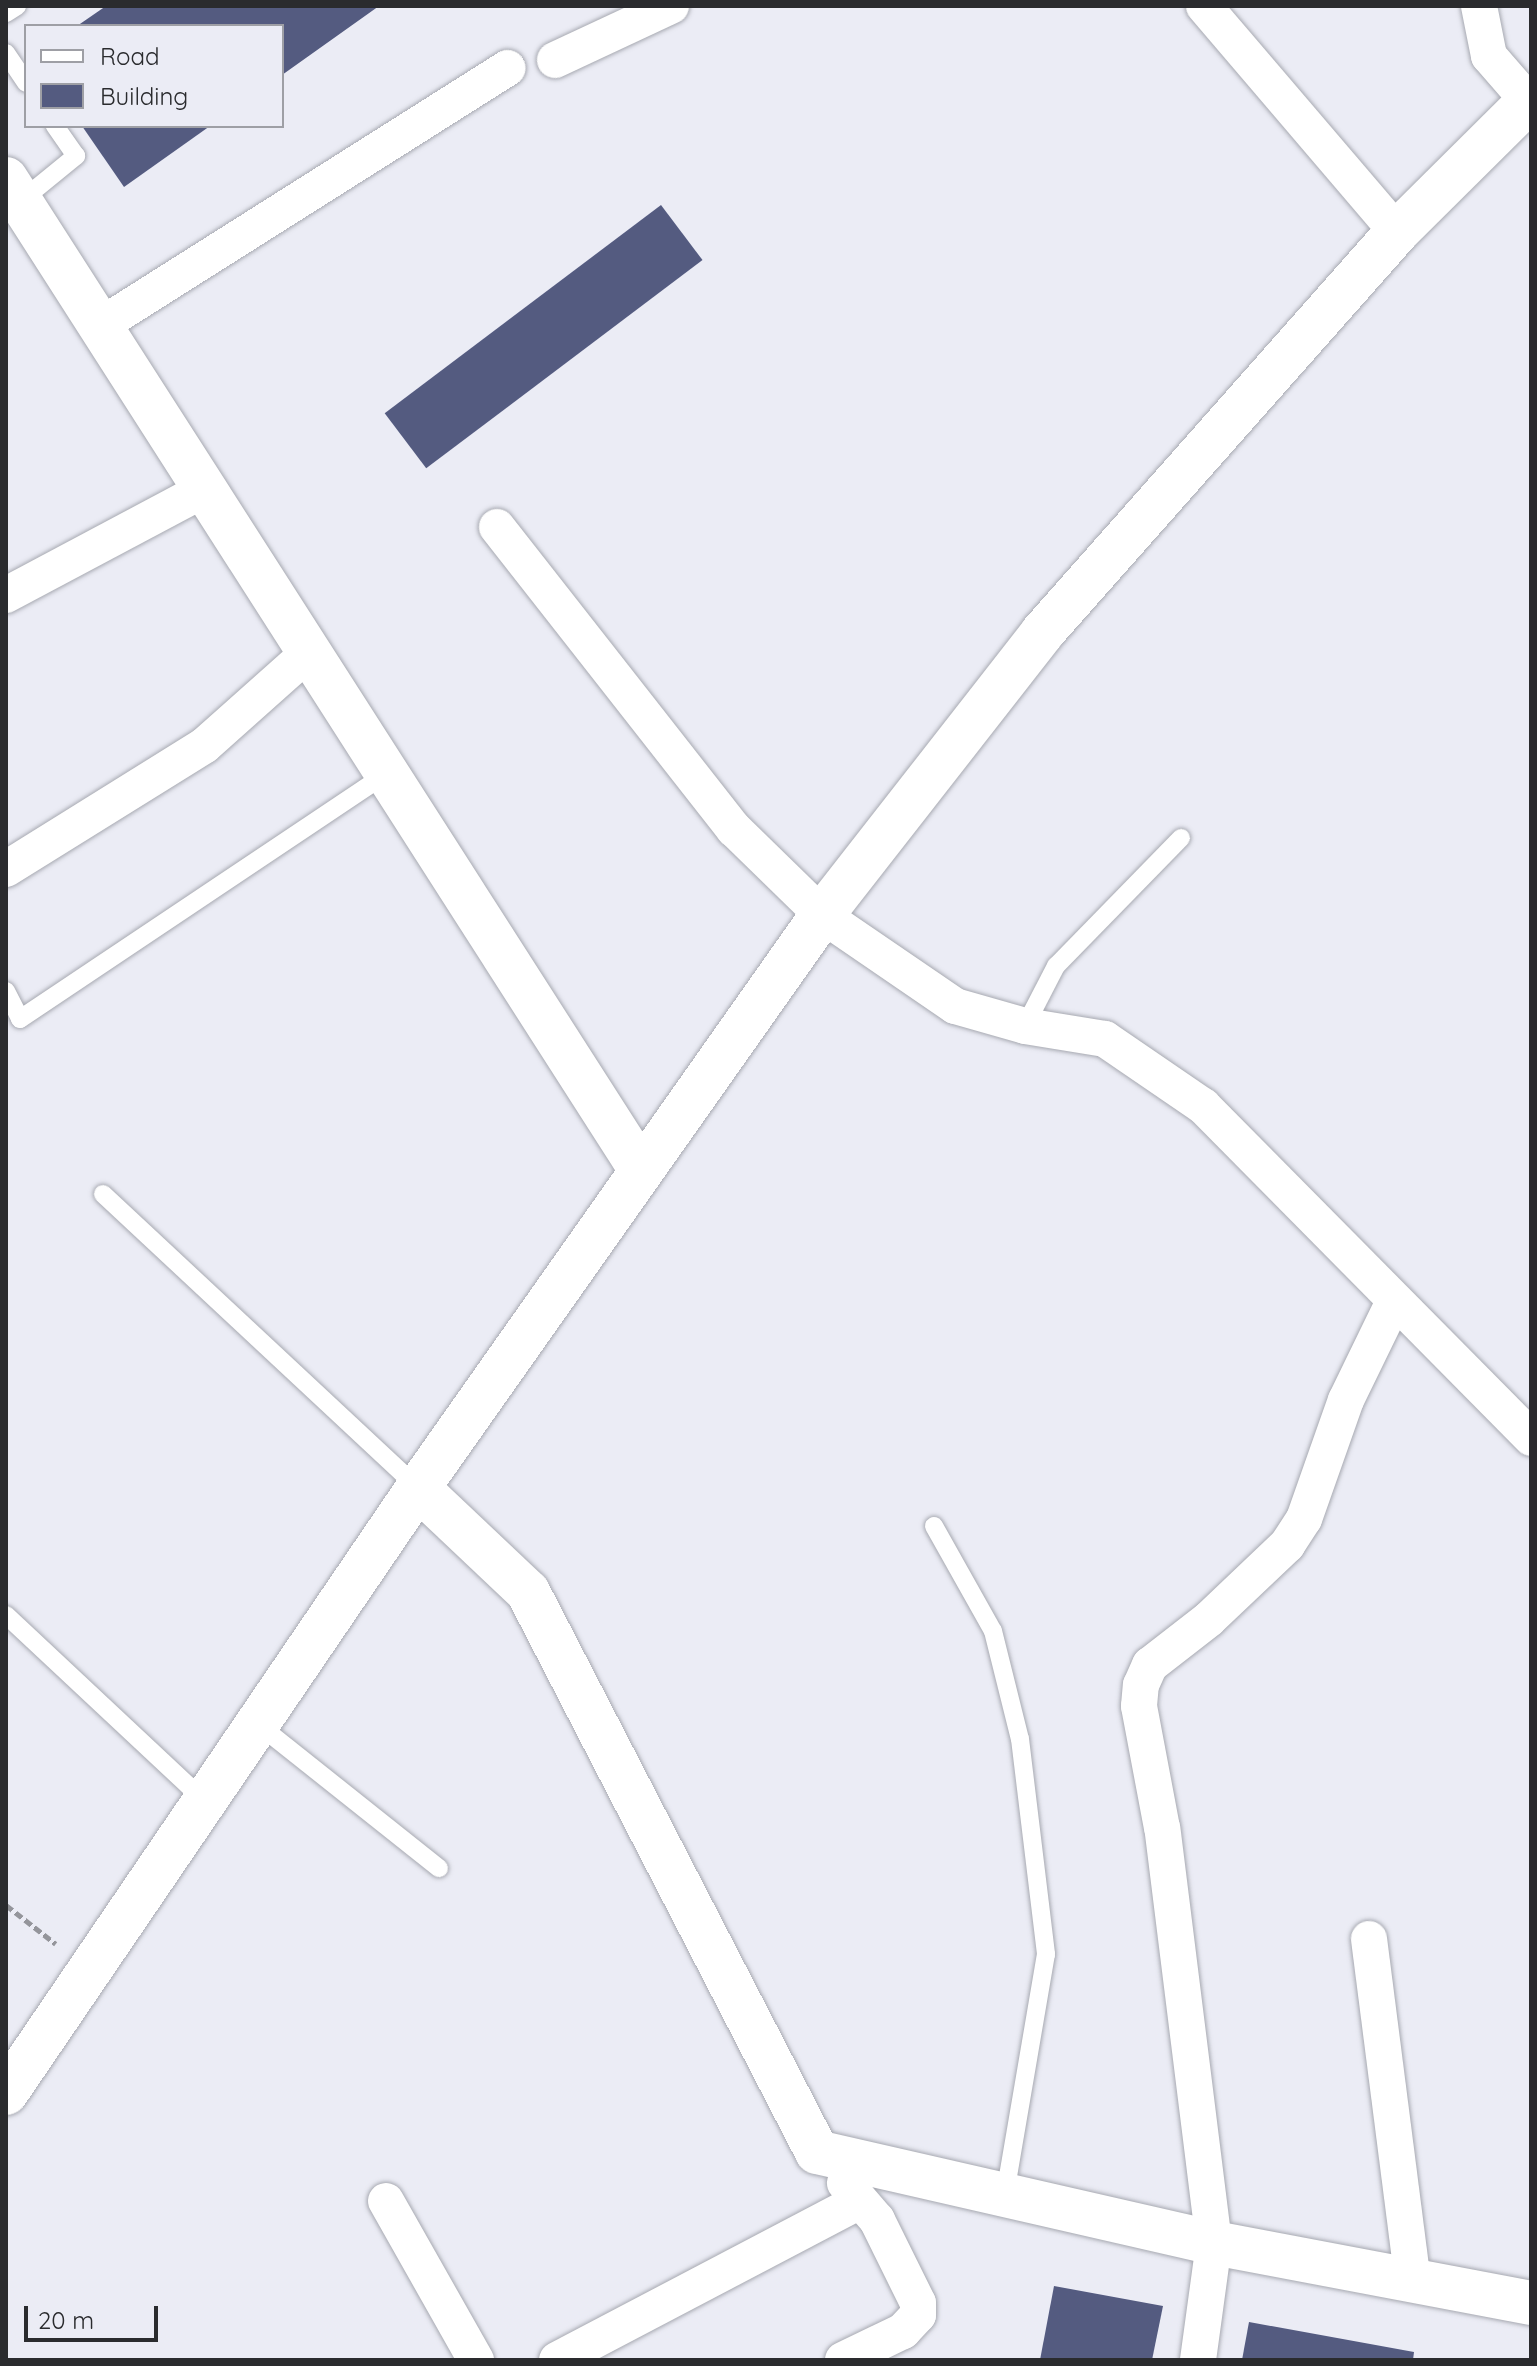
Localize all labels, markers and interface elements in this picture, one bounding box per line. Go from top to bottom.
legend [24,24,284,128]
text: Road [100,41,160,71]
text: Building [100,81,188,111]
scale bar [28,2290,162,2340]
text: 20 m [38,2305,94,2335]

